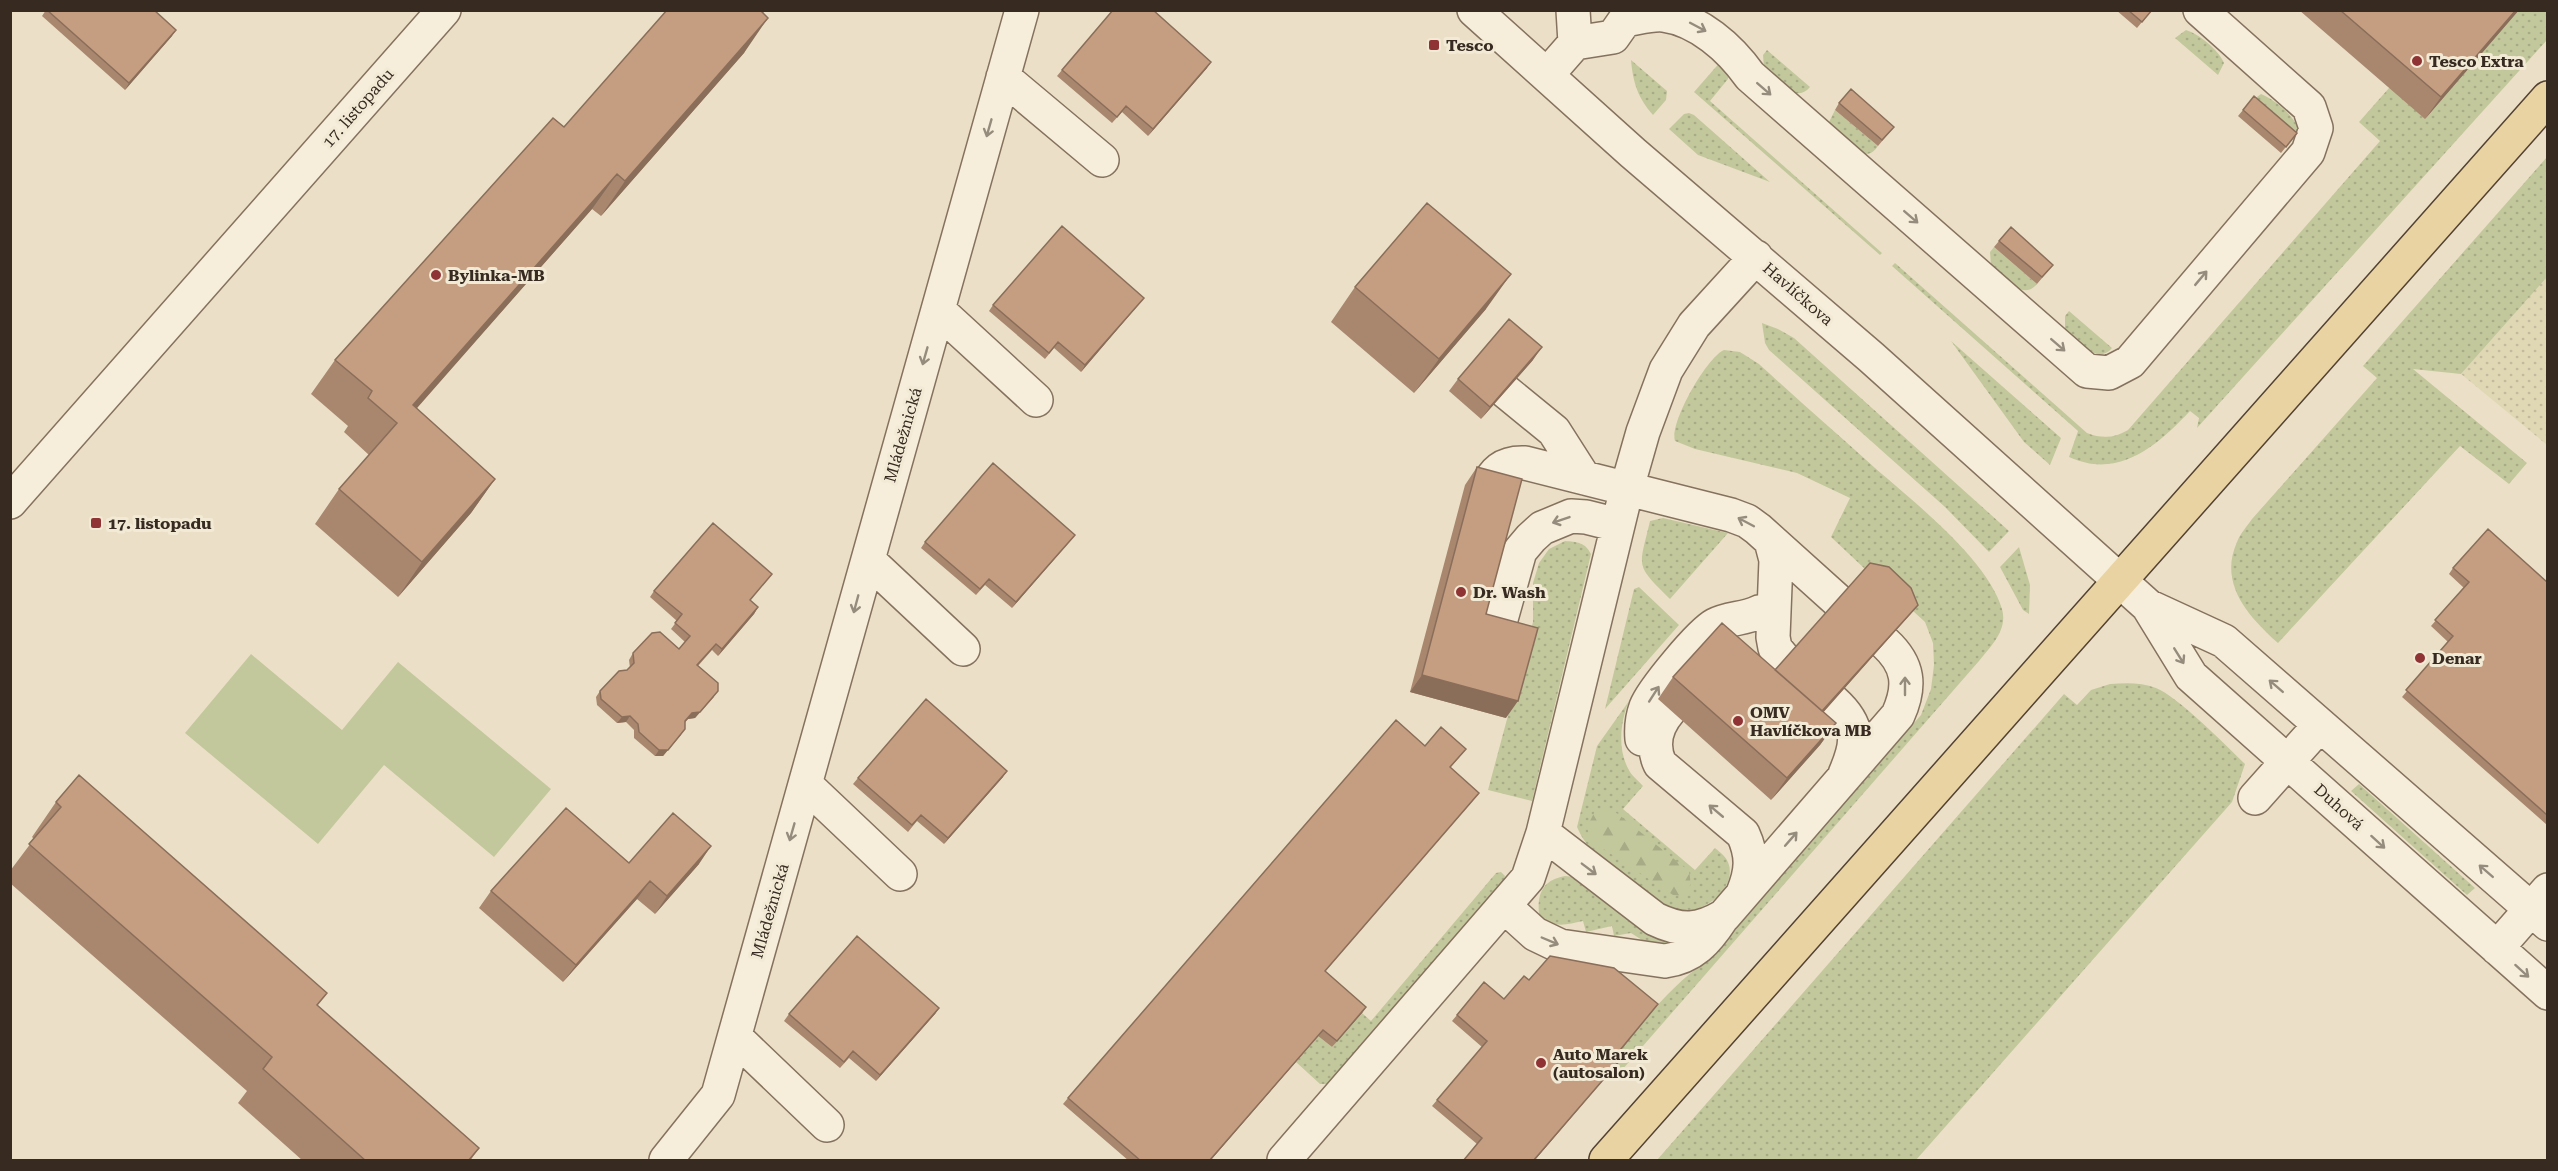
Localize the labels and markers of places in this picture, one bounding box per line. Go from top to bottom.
place label: Tesco [1446,36,1494,55]
marker: Tesco [1427,38,1441,52]
place label: Tesco Extra [2429,52,2524,71]
marker: Tesco Extra [2410,54,2424,68]
place label: Bylinka-MB [448,266,545,285]
marker: Bylinka-MB [429,268,443,282]
place label: 17. listopadu [108,514,212,533]
marker: 17. listopadu [89,516,103,530]
place label: Dr. Wash [1473,583,1546,602]
marker: Dr. Wash [1454,585,1468,599]
place label: Denar [2432,649,2482,668]
marker: Denar [2413,651,2427,665]
place label: OMV Havlíčkova MB [1750,703,1872,740]
marker: OMV Havlíčkova MB [1731,714,1745,728]
place label: Auto Marek (autosalon) [1553,1045,1648,1082]
marker: Auto Marek (autosalon) [1534,1056,1548,1070]

